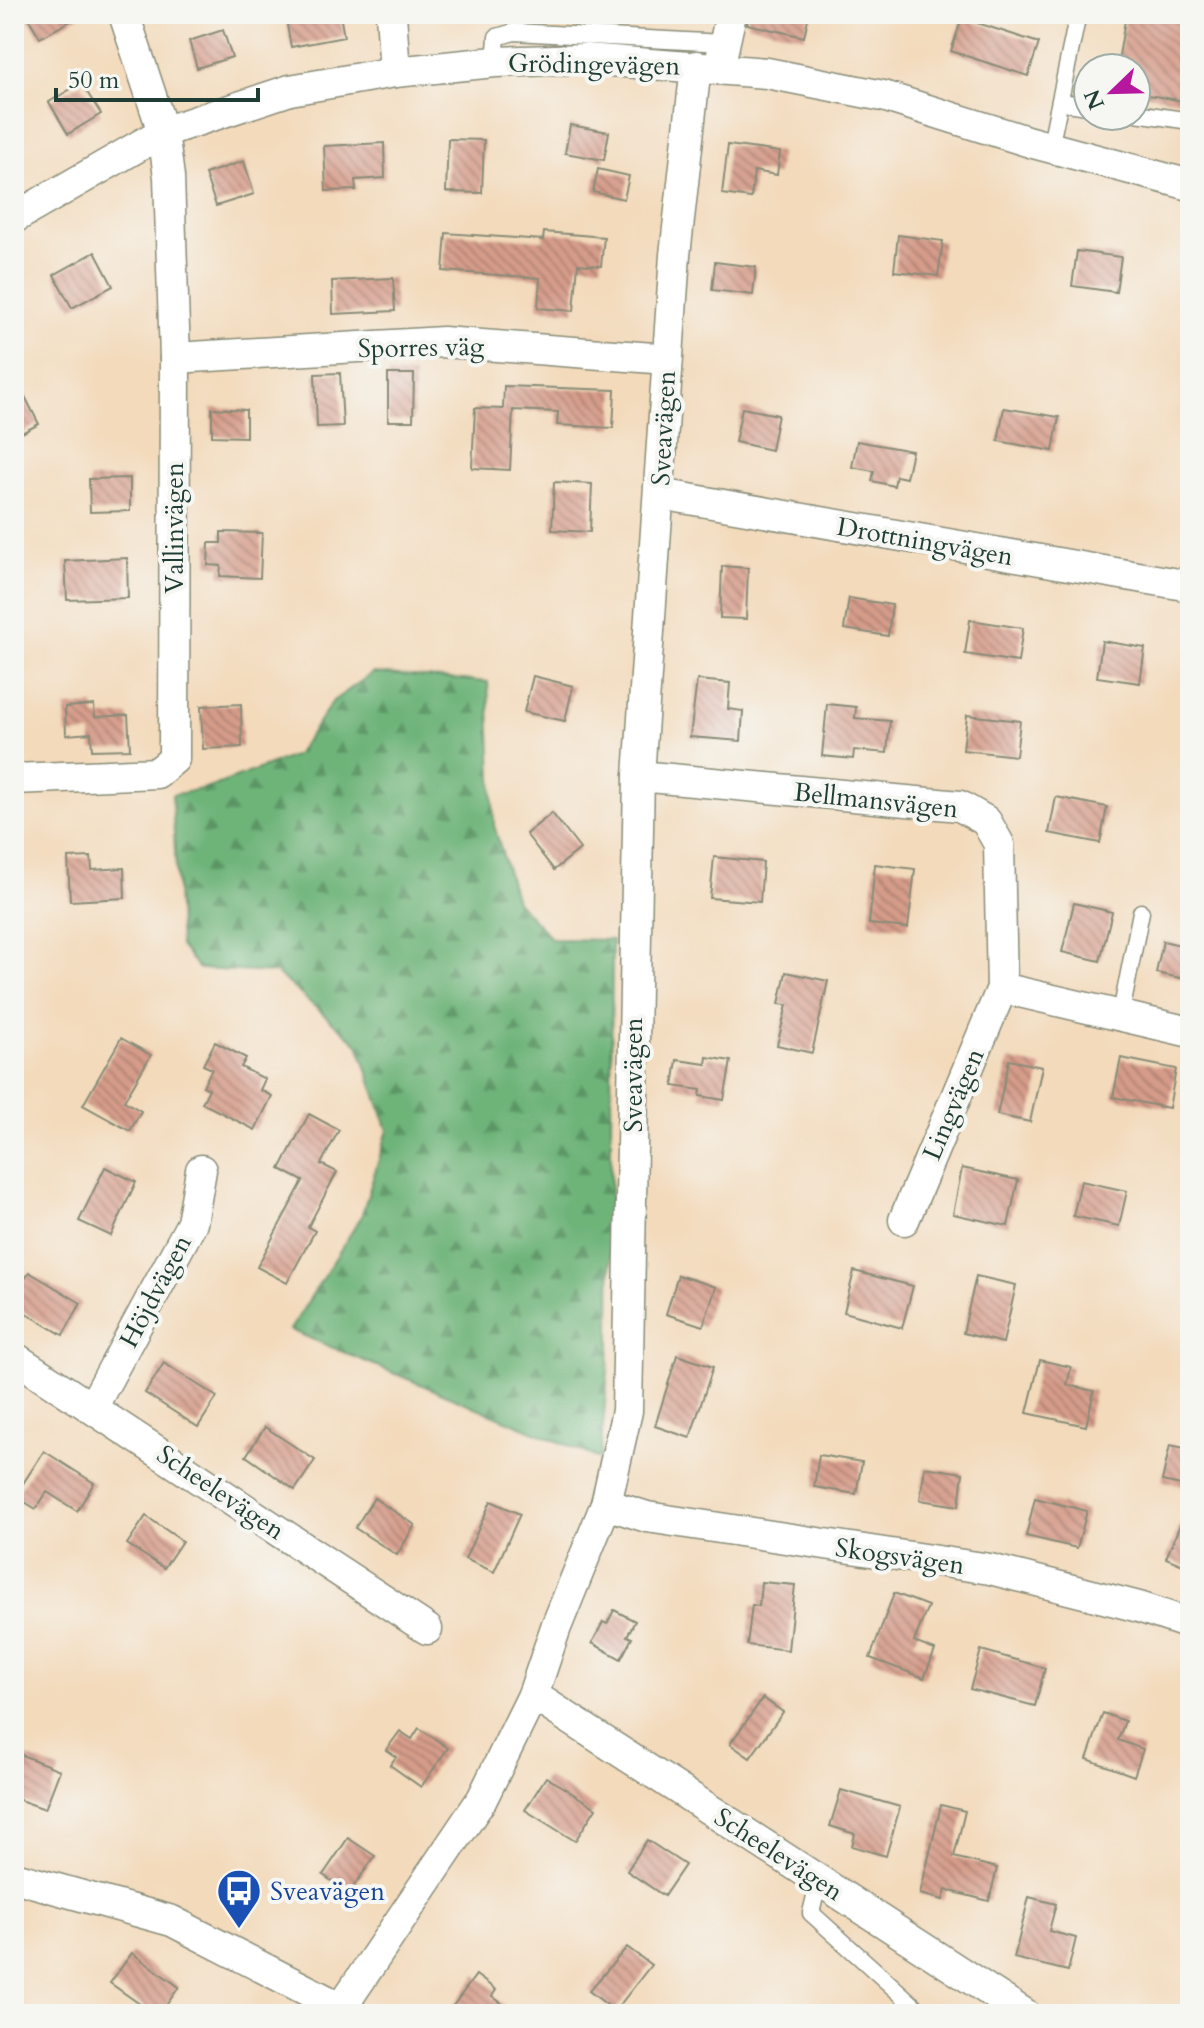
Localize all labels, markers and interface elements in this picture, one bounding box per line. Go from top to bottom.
street label: Grödingevägen [508,46,681,84]
scale bar [56,52,258,102]
north arrow [1072,52,1152,132]
text: 50 m [68,64,120,97]
text: N [1077,85,1112,114]
street label: Sporres väg [357,329,485,366]
street label: Sveavägen [643,369,684,486]
street label: Vallinvägen [157,462,192,594]
street label: Drottningvägen [834,509,1016,574]
street label: Bellmansvägen [792,774,960,827]
street label: Sveavägen [616,1017,651,1132]
street label: Lingvägen [914,1043,993,1165]
street label: Höjdvägen [111,1229,200,1354]
street label: Scheelevägen [150,1437,292,1548]
street label: Skogsvägen [833,1530,967,1583]
street label: Scheelevägen [708,1800,850,1909]
bus stop icon: Sveavägen [215,1867,263,1930]
place label: Sveavägen [270,1874,385,1909]

